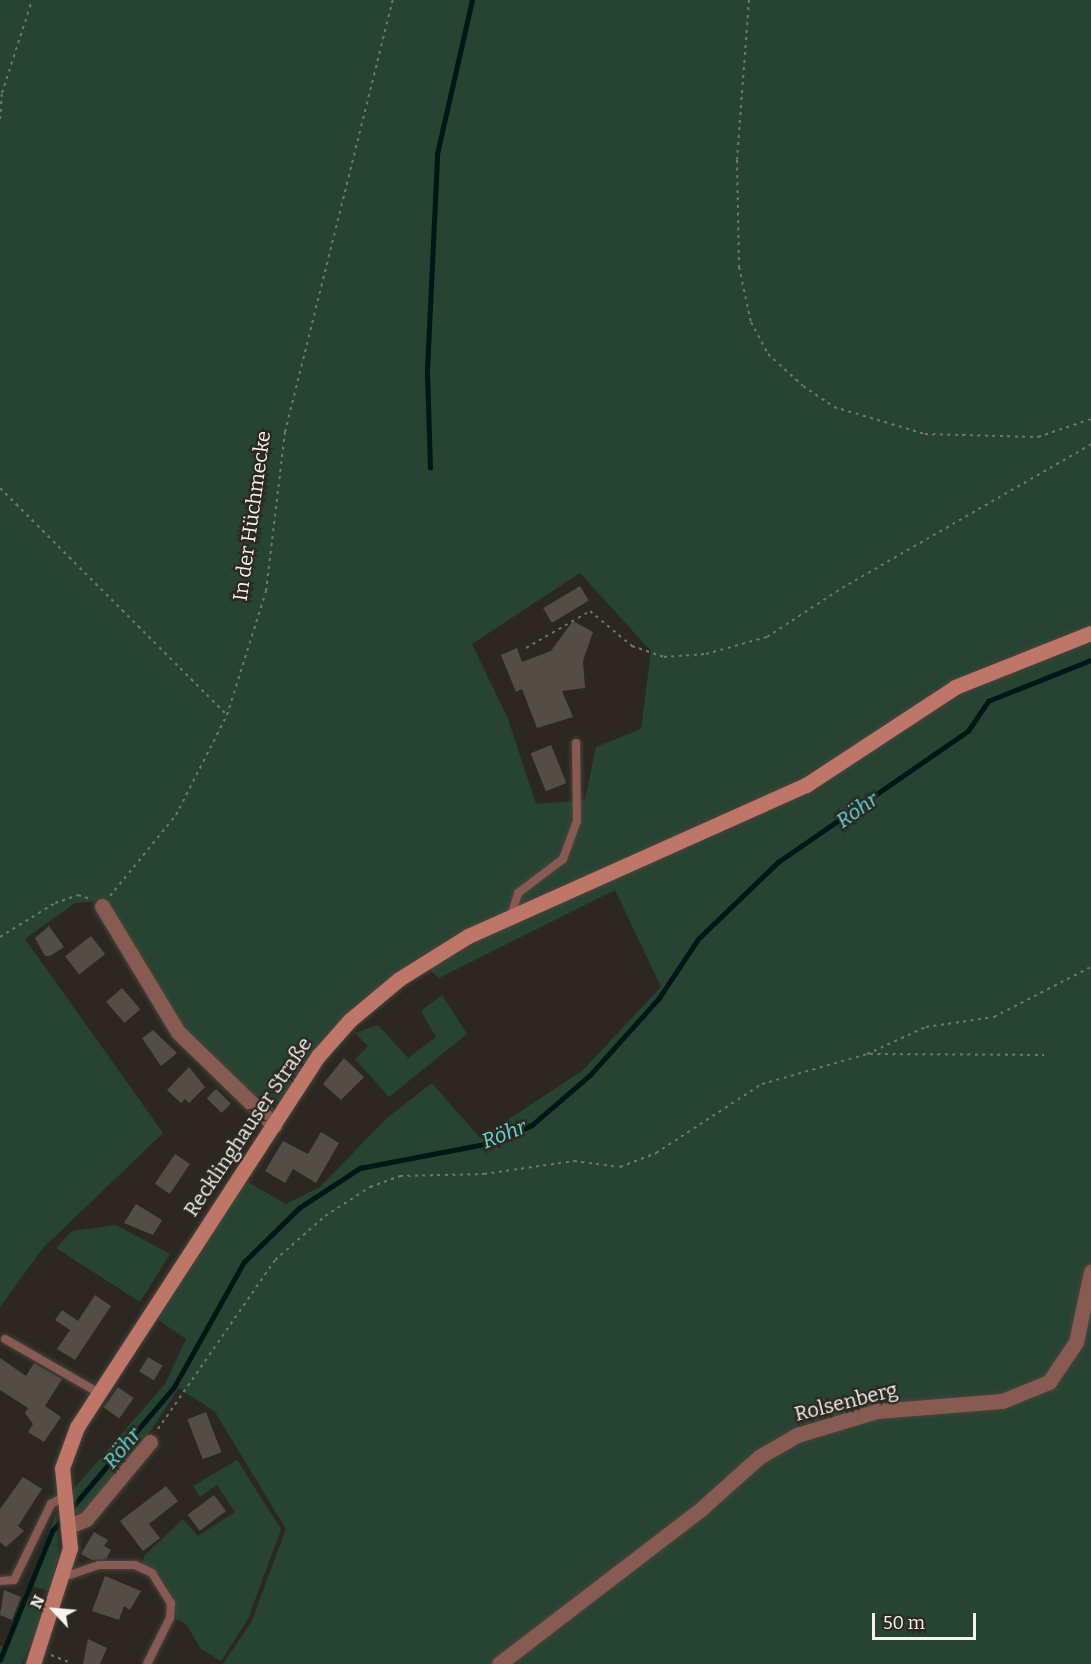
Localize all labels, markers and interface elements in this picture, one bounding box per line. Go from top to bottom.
street label: In der Hüchmecke [228,429,276,603]
water label: Röhr [831,787,883,833]
street label: Recklinghauser Straße [179,1033,317,1221]
water label: Röhr [478,1114,530,1154]
street label: Rolsenberg [792,1378,900,1426]
water label: Röhr [98,1422,146,1474]
north arrow [24,1580,84,1640]
text: N [26,1592,49,1612]
scale bar [875,1601,978,1639]
text: 50 m [883,1612,925,1634]

